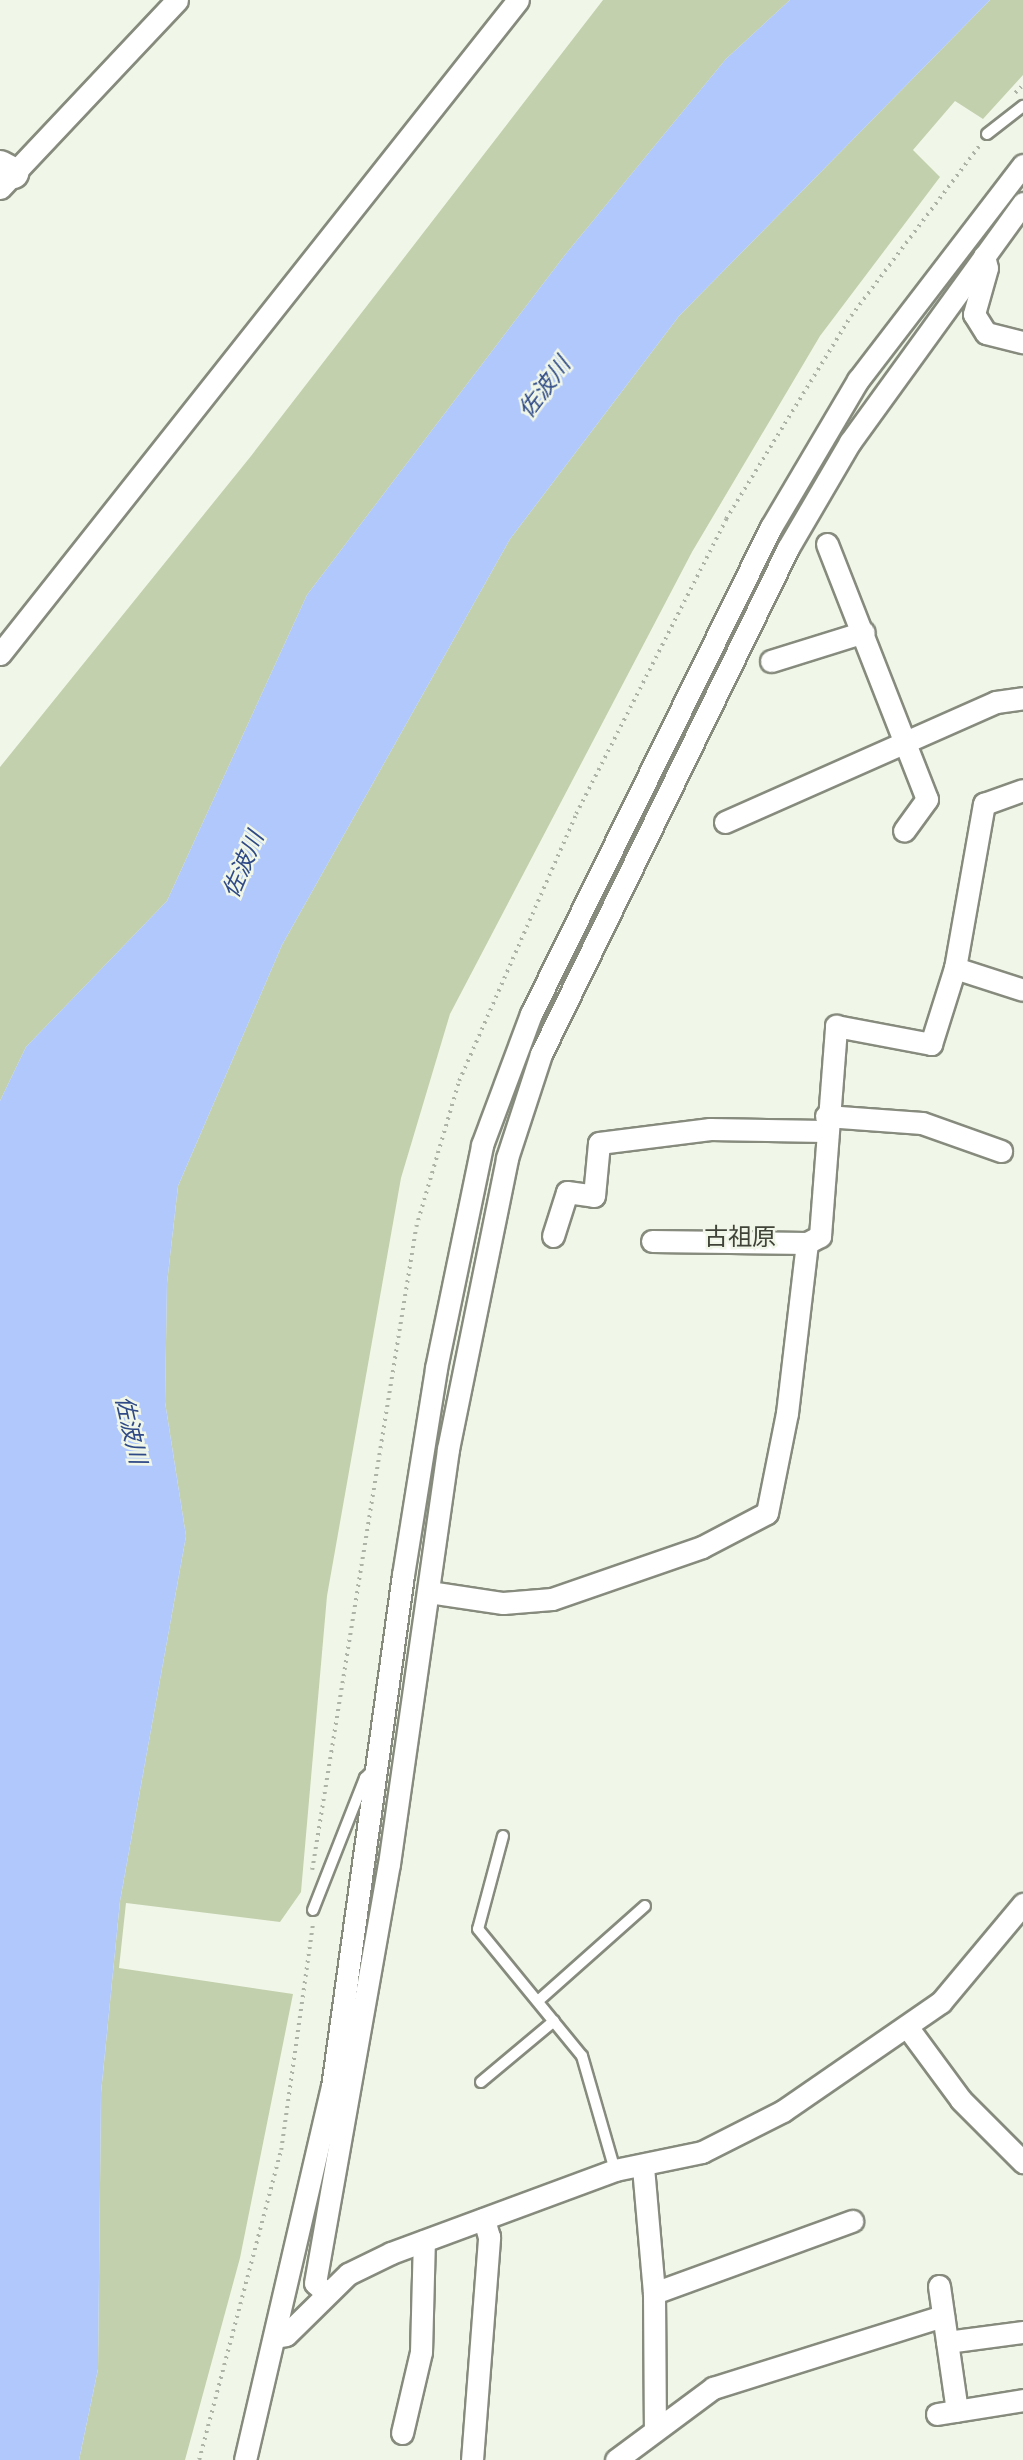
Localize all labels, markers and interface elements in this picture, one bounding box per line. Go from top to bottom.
water label: 佐波川 [513,352,577,424]
water label: 佐波川 [218,828,270,902]
district label: 古祖原 [704,1224,776,1252]
water label: 佐波川 [109,1393,151,1467]

